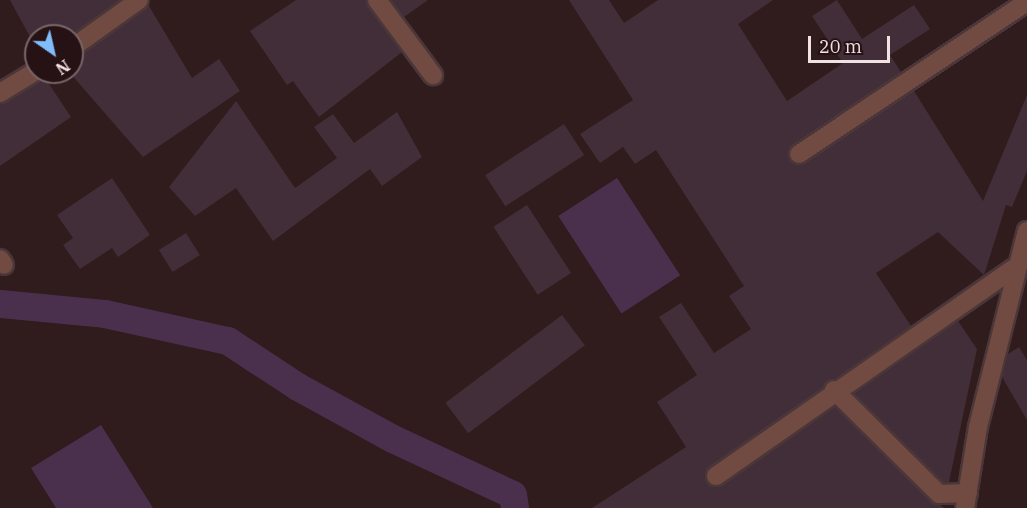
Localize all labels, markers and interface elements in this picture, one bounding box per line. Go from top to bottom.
north arrow [24,24,84,84]
scale bar [811,24,894,62]
text: 20 m [819,35,862,58]
text: N [52,55,74,79]

